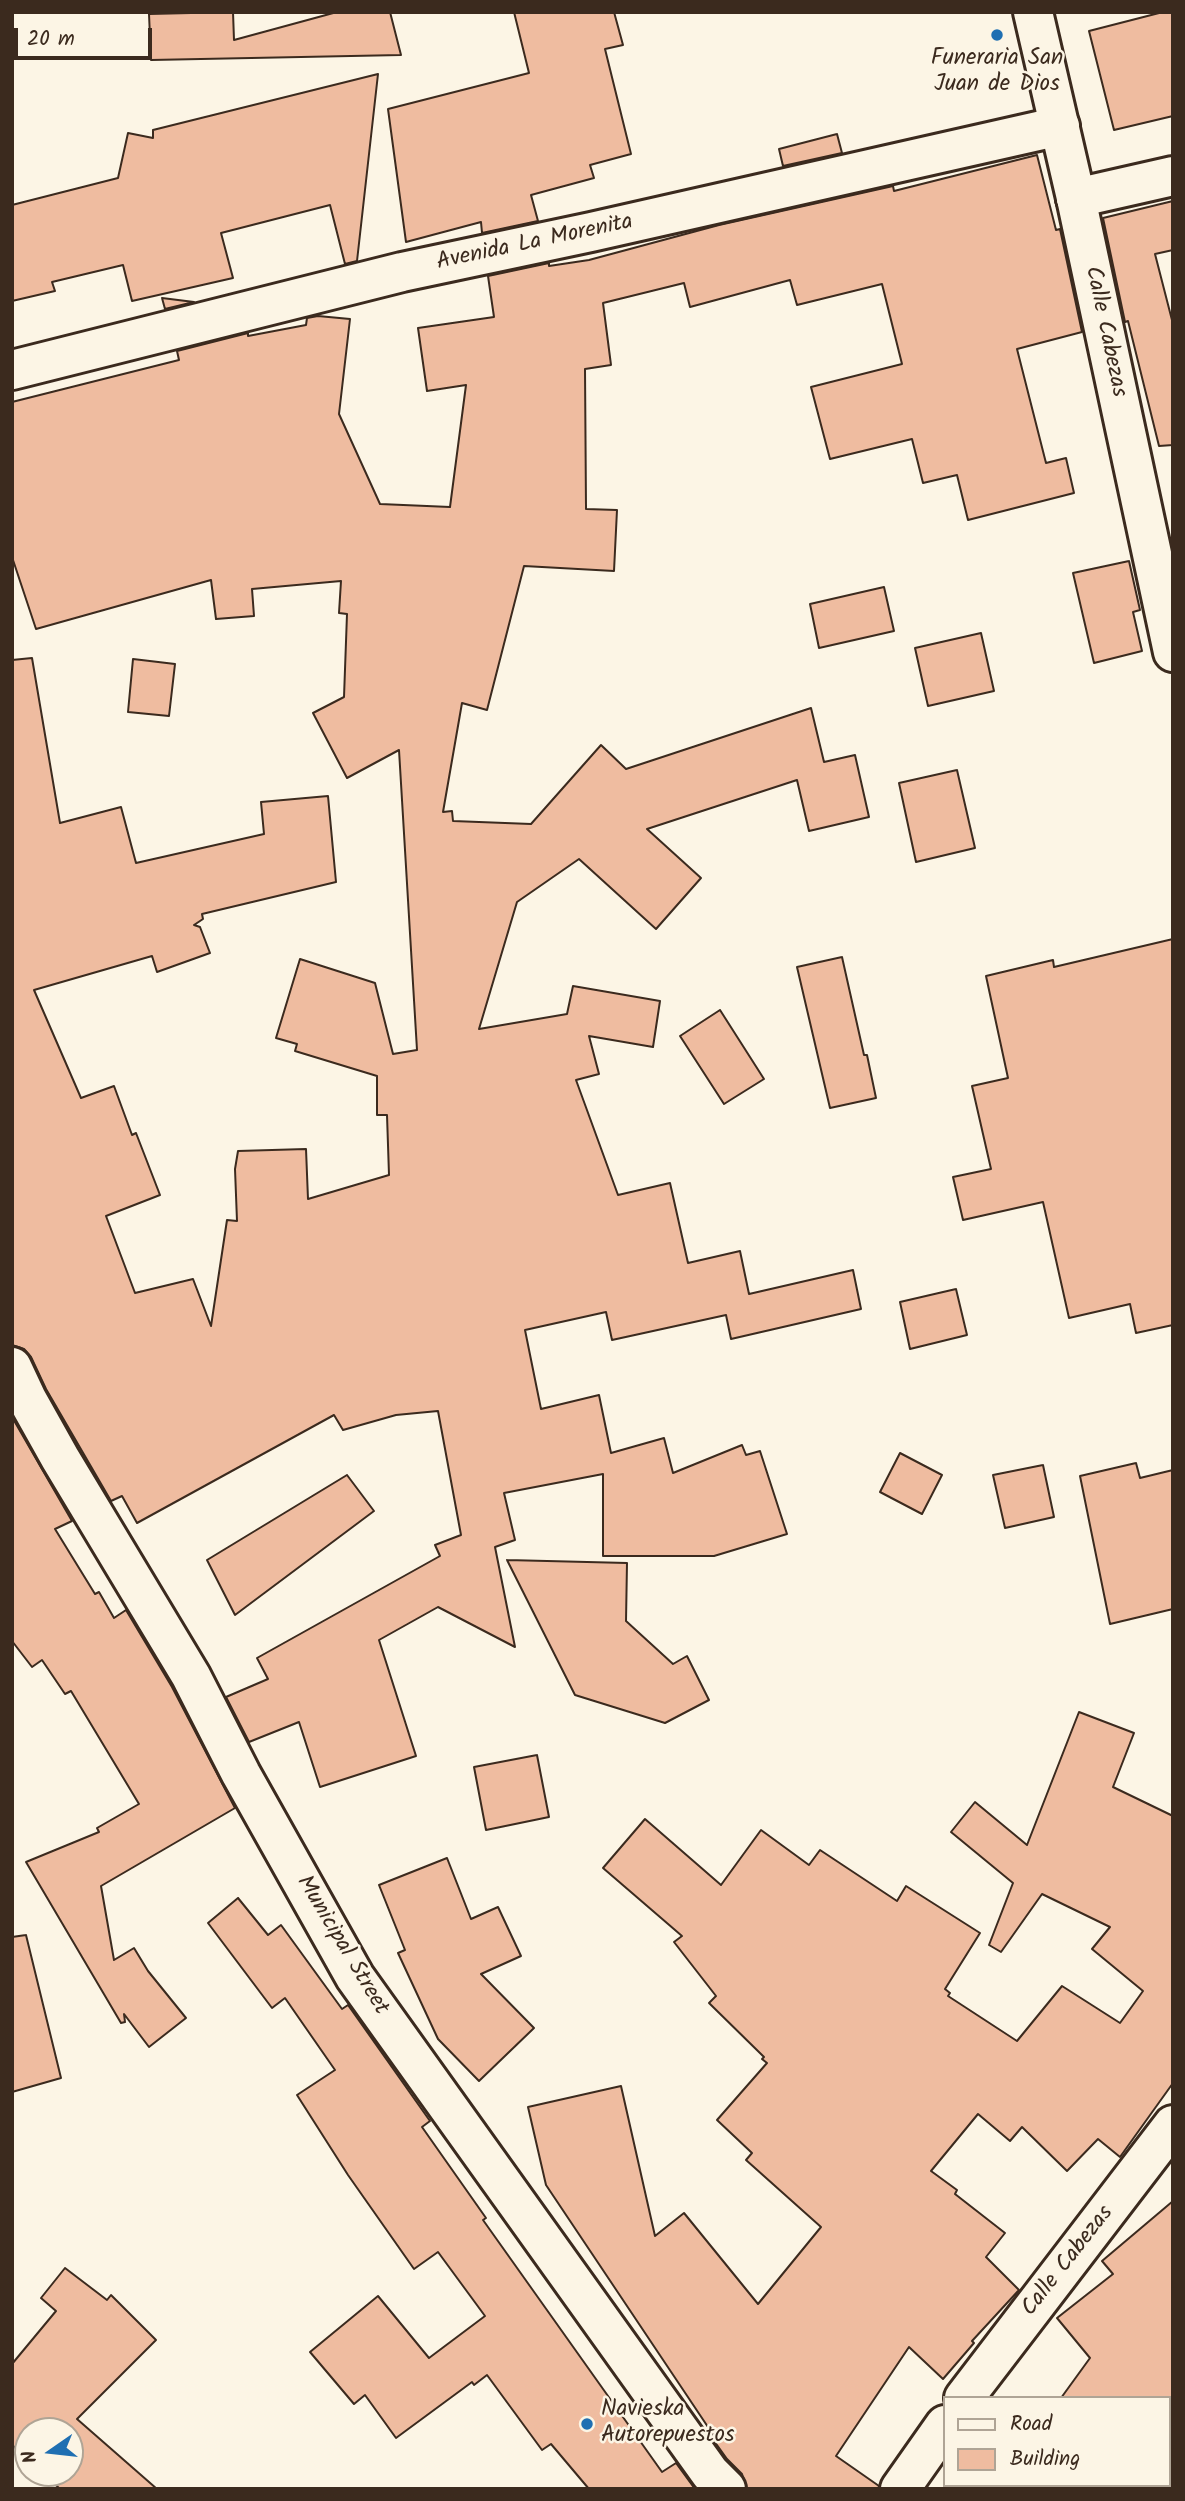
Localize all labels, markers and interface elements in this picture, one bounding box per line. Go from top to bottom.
scale bar [18,14,156,58]
text: 20 m [27,23,75,56]
marker: Funeraria San Juan de Dios [989,27,1005,43]
place label: Funeraria San Juan de Dios [931,46,1063,100]
street label: Avenida La Morenita [434,210,636,278]
street label: Calle Cabezas [1077,264,1131,400]
street label: Municipal Street [289,1871,393,2021]
street label: Calle Cabezas [1017,2201,1121,2323]
legend [944,2396,1171,2487]
place label: Navieska Autorepuestos [601,2397,735,2451]
text: Road [1010,2408,1052,2441]
marker: Navieska Autorepuestos [579,2416,595,2432]
north arrow [14,2417,84,2487]
text: Building [1010,2443,1080,2476]
text: N [15,2447,47,2466]

